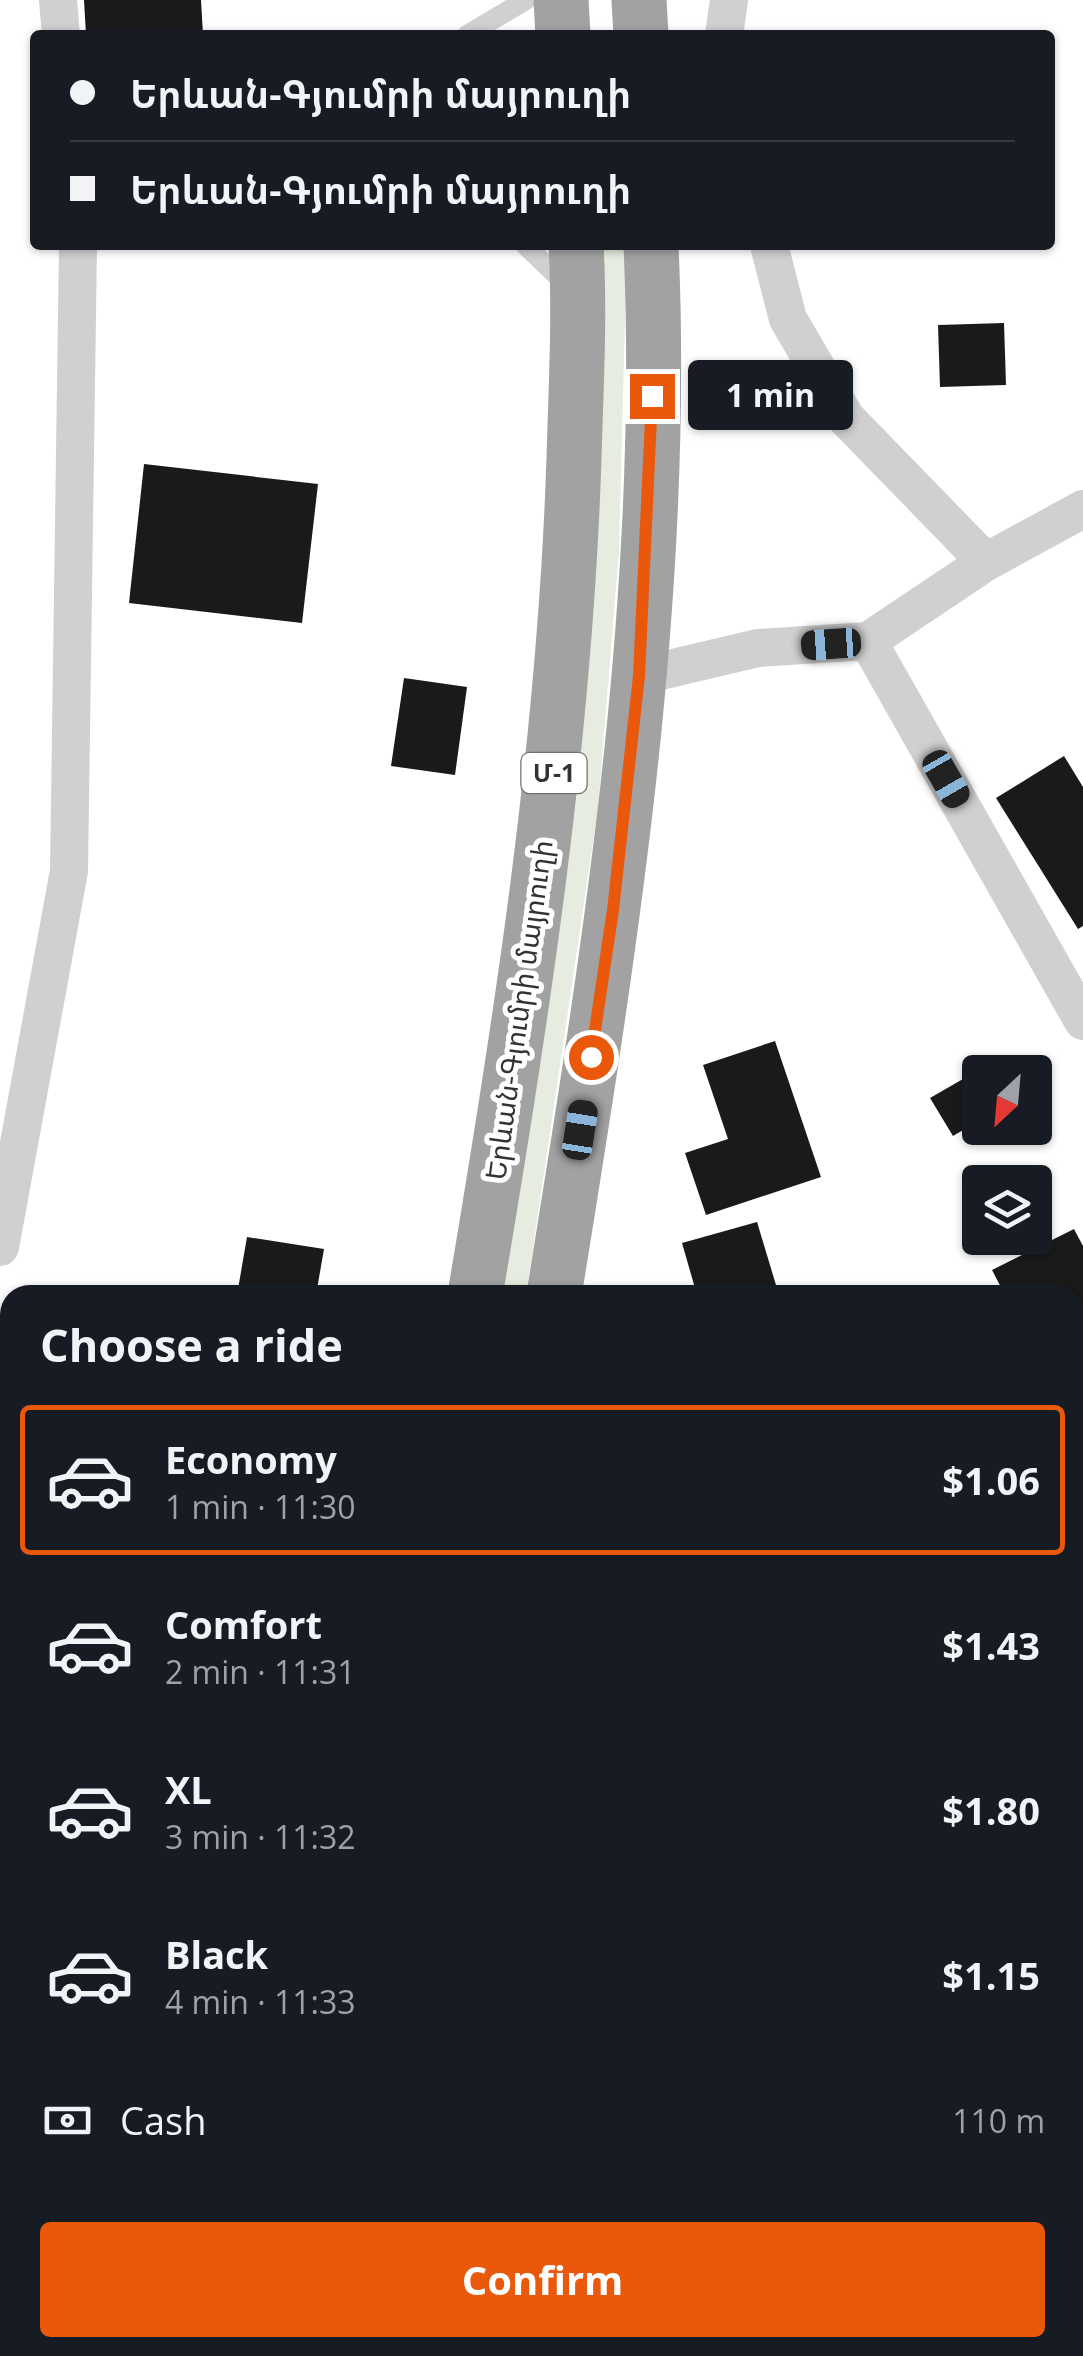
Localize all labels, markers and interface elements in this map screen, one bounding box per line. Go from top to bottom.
text: Երևան-Գյումրի մայրուղի [130,67,631,119]
text: Երևան-Գյումրի մայրուղի [130,163,631,215]
callout: 1 min [687,361,852,431]
text: 1 min [726,373,815,416]
route end [630,374,675,419]
car [800,627,862,661]
car [918,746,974,812]
road number: Մ-1 [522,753,586,793]
street label: Երևան-Գյումրի մայրուղի [475,837,561,1182]
route start [569,1035,614,1080]
north arrow [962,1055,1052,1145]
map controls [962,1055,1052,1255]
car [560,1098,600,1162]
button: layers [962,1165,1052,1255]
text: Choose a ride [40,1314,343,1375]
text: Economy [165,1433,337,1485]
icon: car [45,1435,135,1525]
text: $1.06 [942,1454,1040,1506]
text: 1 min · 11:30 [165,1485,356,1528]
text: Comfort [165,1598,322,1650]
icon: car [45,1600,135,1690]
text: $1.43 [942,1619,1040,1671]
text: 2 min · 11:31 [165,1650,356,1693]
text: XL [165,1763,212,1815]
icon: car [45,1765,135,1855]
text: $1.80 [942,1784,1040,1836]
text: 3 min · 11:32 [165,1815,356,1858]
text: Black [165,1928,268,1980]
icon: car [45,1930,135,2020]
text: $1.15 [942,1949,1040,2001]
text: 4 min · 11:33 [165,1980,356,2023]
icon: cash [40,2093,95,2148]
text: Cash [120,2094,206,2146]
text: 110 m [952,2099,1045,2142]
button: Confirm [40,2222,1045,2337]

